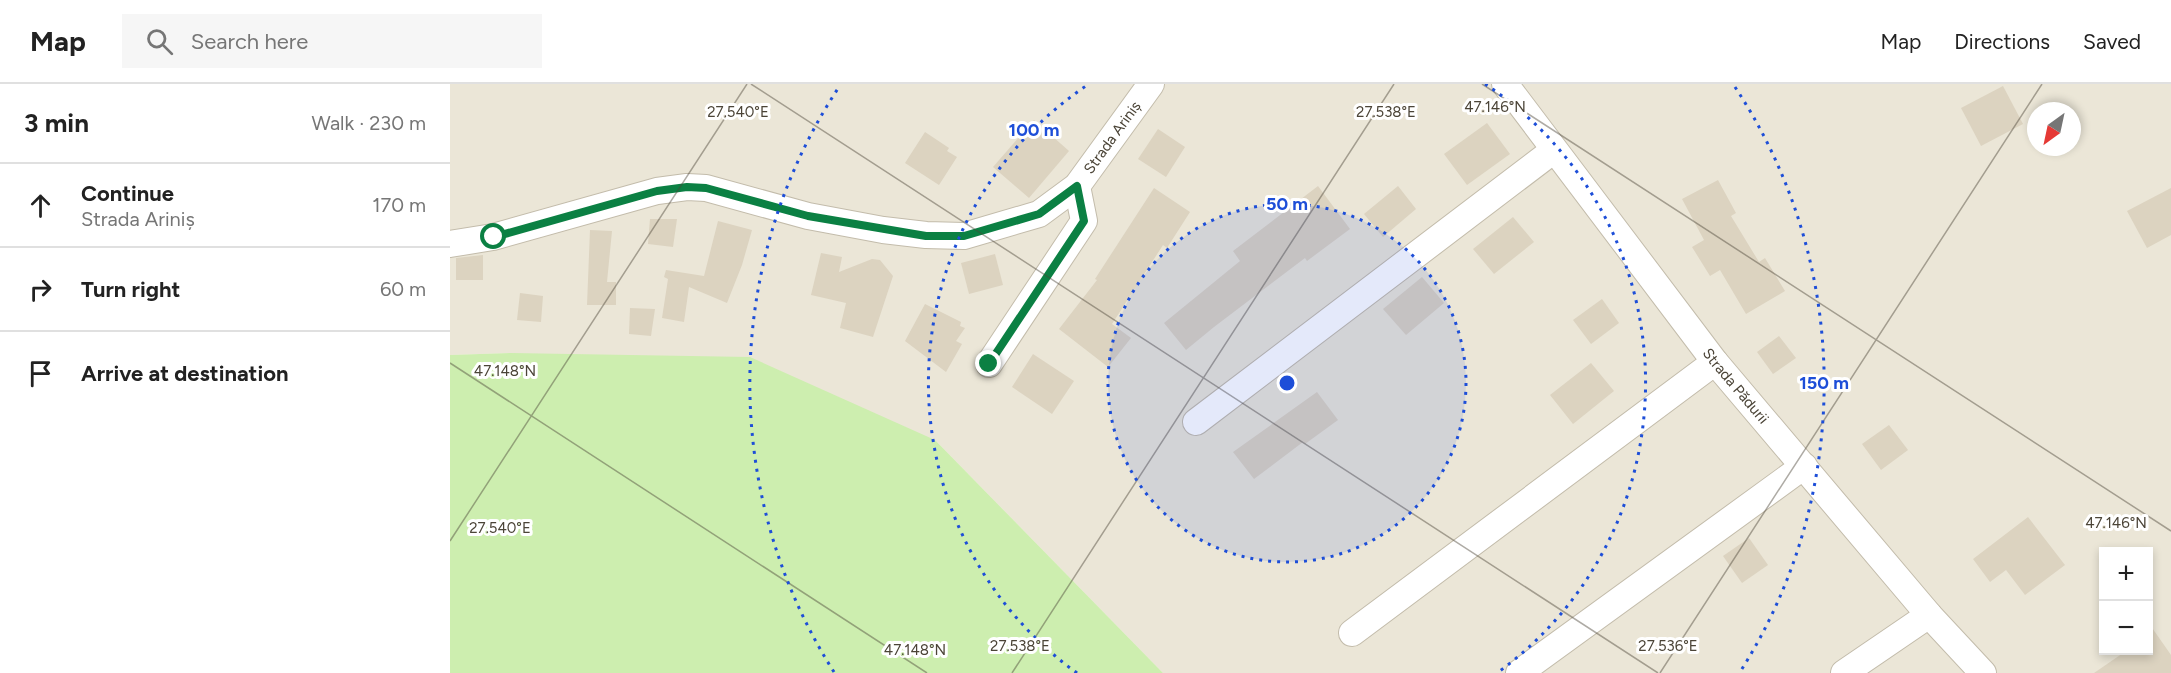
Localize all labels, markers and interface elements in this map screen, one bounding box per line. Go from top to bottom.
search box [122,14,542,68]
text: Map [30,24,86,58]
icon: search [143,25,176,58]
text: Search here [191,28,308,55]
text: Map [1880,29,1921,54]
text: Directions [1954,29,2050,54]
text: Saved [2083,29,2141,54]
street label: Strada Ariniș [1080,98,1145,177]
text: 47.146°N [1464,98,1526,116]
north arrow [2027,102,2081,156]
text: 27.540°E [707,103,769,121]
text: 27.538°E [1356,103,1416,121]
text: 3 min [24,107,89,139]
text: Walk · 230 m [312,111,426,135]
text: 100 m [1009,119,1059,141]
text: Continue [81,180,174,207]
icon: ahead [24,189,57,222]
text: 170 m [372,193,426,217]
text: 50 m [1266,193,1308,215]
text: Strada Ariniș [81,207,195,231]
route start [480,223,506,249]
icon: right [24,273,57,306]
text: Turn right [81,276,180,303]
text: 60 m [380,277,426,301]
street label: Strada Pădurii [1699,345,1772,428]
route end [975,350,1001,376]
icon: arrive [24,357,57,390]
text: Arrive at destination [81,360,289,387]
text: 47.148°N [474,362,536,380]
text: 150 m [1799,372,1849,394]
centre of rings [1277,373,1297,393]
text: 47.146°N [2085,514,2147,532]
text: 27.540°E [469,519,531,537]
map controls [2099,547,2153,655]
button: + [2099,547,2153,601]
button: − [2099,601,2153,655]
text: 27.538°E [990,637,1050,655]
text: 27.536°E [1638,637,1698,655]
text: 47.148°N [884,641,946,659]

